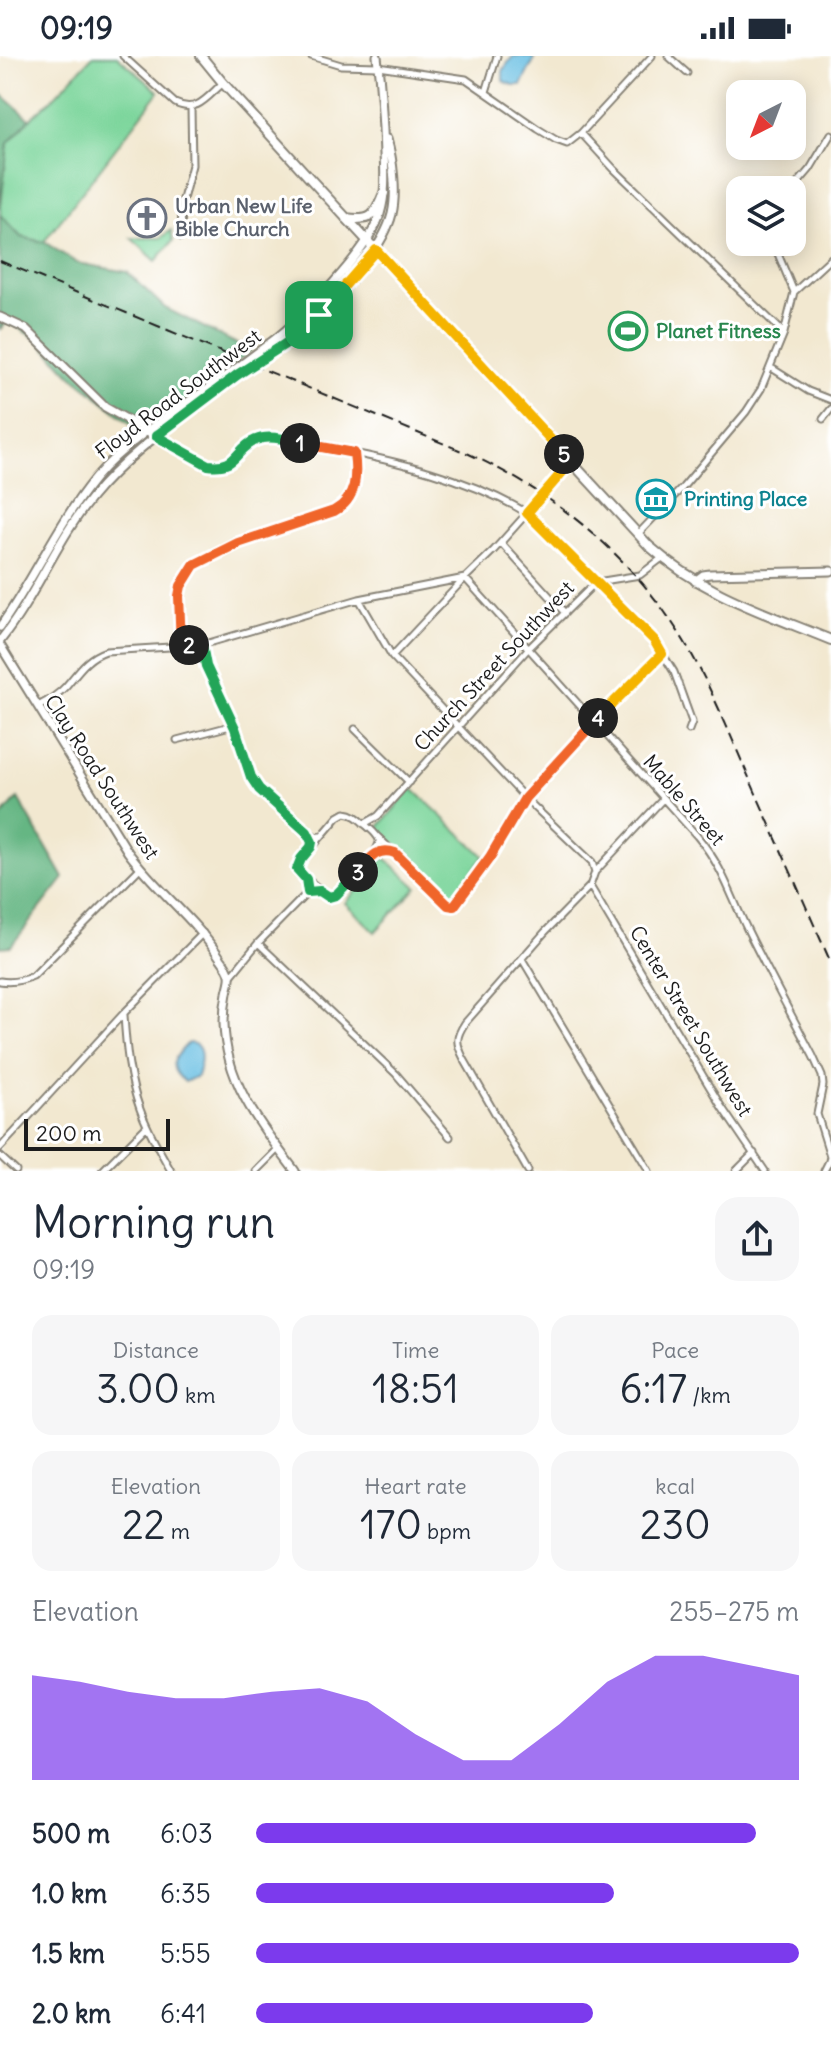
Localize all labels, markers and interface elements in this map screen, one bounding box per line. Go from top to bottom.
text: 09:19 [40,9,113,47]
north arrow [726,80,806,160]
map controls [726,80,806,256]
button: layers [726,176,806,256]
place label: Urban New Life Bible Church [175,193,313,241]
church icon: Urban New Life Bible Church [126,197,168,239]
pin [285,281,353,349]
icon: arrive [297,293,341,337]
sports icon: Planet Fitness [607,310,649,352]
place label: Planet Fitness [656,318,781,343]
street label: Floyd Road Southwest [90,323,266,464]
pin: 1 [280,423,320,463]
text: 1 [296,429,304,457]
pin: 5 [544,434,584,474]
text: 5 [558,440,570,468]
museum icon: Printing Place [635,478,677,520]
place label: Printing Place [684,486,807,511]
street label: Church Street Southwest [408,575,579,756]
pin: 2 [169,625,209,665]
text: 2 [183,631,195,659]
street label: Clay Road Southwest [40,690,165,864]
pin: 4 [578,698,618,738]
text: 4 [592,704,604,732]
street label: Mable Street [638,749,731,850]
pin: 3 [338,852,378,892]
text: 3 [352,858,364,886]
street label: Center Street Southwest [625,921,758,1121]
scale bar [24,1115,170,1151]
text: 200 m [36,1119,102,1147]
text: Morning run [32,1195,275,1250]
button: share [715,1197,799,1281]
text: 09:19 [32,1253,95,1286]
text: Distance [113,1336,199,1364]
text: Time [392,1336,439,1364]
text: Pace [651,1336,699,1364]
text: 3.00 [96,1364,180,1414]
text: 18:51 [372,1364,459,1414]
text: 6:17 [619,1364,687,1414]
text: km [180,1381,216,1409]
text: /km [687,1381,731,1409]
text: Elevation [111,1472,201,1500]
text: Heart rate [364,1472,467,1500]
text: kcal [655,1472,695,1500]
text: 22 [122,1500,165,1550]
text: 170 [360,1500,422,1550]
text: 230 [640,1500,711,1550]
text: m [165,1517,190,1545]
text: bpm [422,1517,471,1545]
text: Elevation [32,1595,139,1628]
text: 255–275 m [669,1595,799,1628]
text: 500 m [32,1817,110,1850]
text: 6:03 [160,1817,213,1850]
text: 1.0 km [32,1877,107,1910]
text: 6:35 [160,1877,211,1910]
text: 1.5 km [32,1937,105,1970]
text: 5:55 [160,1937,211,1970]
text: 2.0 km [32,1997,111,2030]
text: 6:41 [160,1997,206,2030]

